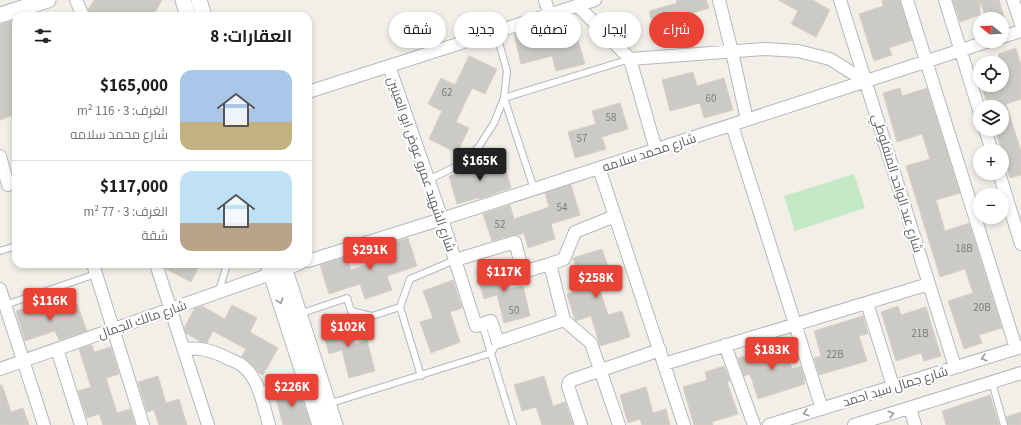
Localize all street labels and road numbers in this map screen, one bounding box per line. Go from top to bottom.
street label: شارع الشهيد عمرو عوض ابو العينين [383,74,460,254]
street label: شارع عبد الواحد المنفلوطي [866,112,927,255]
street label: شارع محمد سلامه [600,129,699,177]
street label: شارع مالك الجمال [95,296,189,344]
street label: شارع جمال سيد احمد [840,362,950,412]

